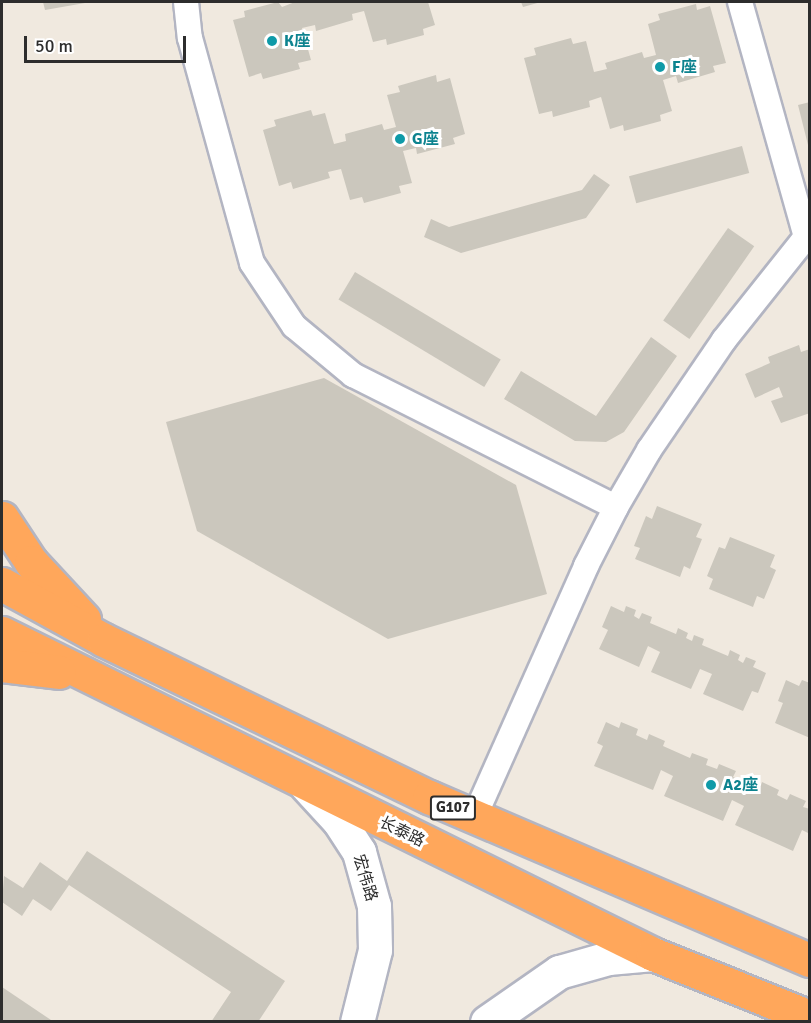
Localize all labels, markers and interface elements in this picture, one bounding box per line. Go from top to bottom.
scale bar [27,24,189,62]
place label: K座 [284,31,310,51]
marker: K座 [265,34,279,48]
text: 50 m [35,35,73,57]
place label: F座 [672,57,697,77]
marker: F座 [653,60,667,74]
place label: G座 [412,129,438,149]
marker: G座 [393,132,407,146]
place label: A2座 [723,775,758,795]
marker: A2座 [704,778,718,792]
road number: G107 [429,796,477,820]
street label: 长泰路 [376,813,428,851]
street label: 宏伟路 [349,852,381,904]

